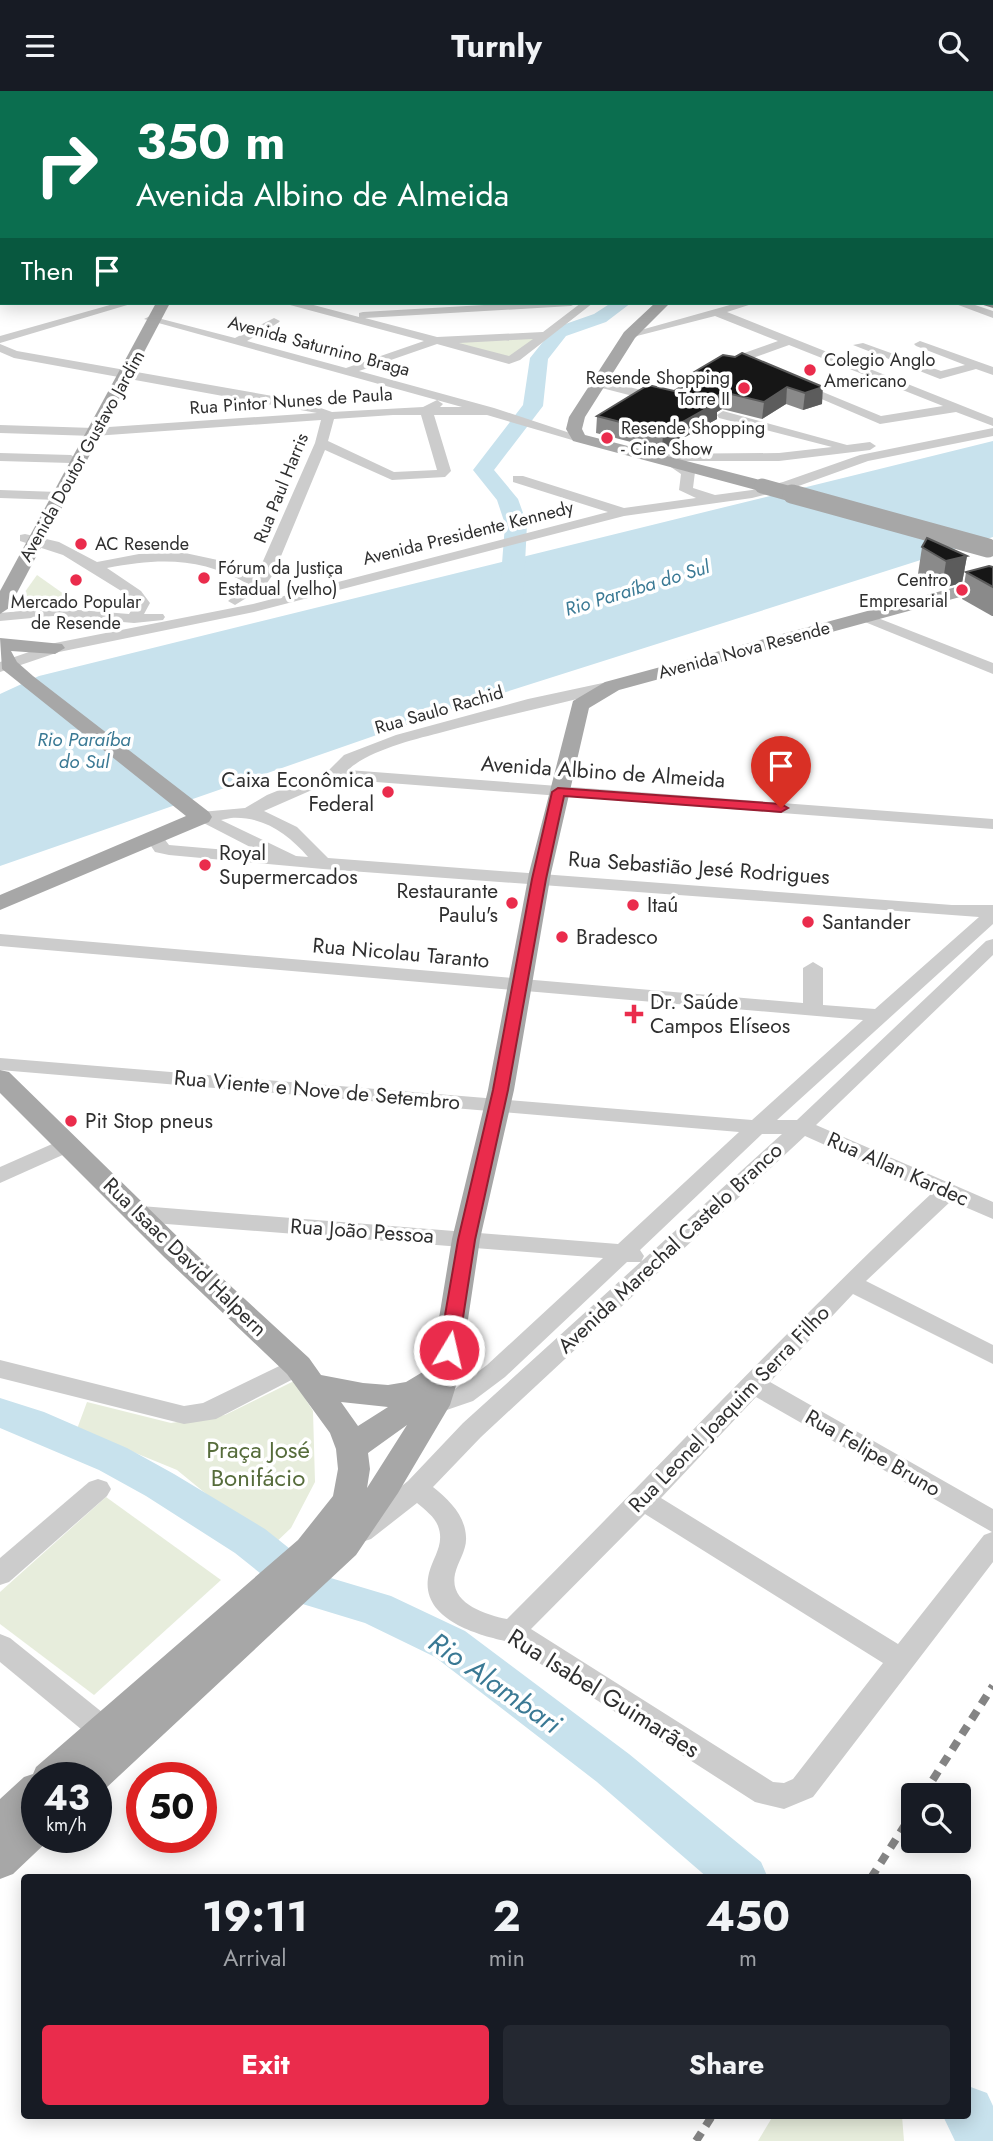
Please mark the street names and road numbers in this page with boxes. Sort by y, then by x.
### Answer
street label: Avenida Saturnino Braga [225,309,413,383]
street label: Avenida Doutor Gustavo Jardim [13,346,151,566]
street label: Rua Pintor Nunes de Paula [189,381,393,421]
street label: Rua Paul Harris [247,429,315,547]
street label: Avenida Presidente Kennedy [360,494,576,572]
street label: Avenida Nova Resende [655,615,833,685]
street label: Rua Saulo Rachid [372,679,506,741]
street label: Avenida Albino de Almeida [480,748,726,796]
street label: Rua Sebastião Jesé Rodrigues [567,844,831,892]
street label: Rua Nicolau Taranto [311,930,491,976]
street label: Rua Viente e Nove de Setembro [173,1063,461,1117]
street label: Rua Allan Kardec [822,1124,974,1214]
street label: Avenida Marechal Castelo Branco [551,1136,789,1360]
street label: Rua Isaac David Halpern [96,1171,274,1343]
street label: Rua João Pessoa [289,1211,435,1251]
street label: Rua Leonel Joaquim Serra Filho [622,1299,836,1519]
street label: Rua Felipe Bruno [800,1402,946,1504]
street label: Rua Isabel Guimarães [501,1620,707,1766]

